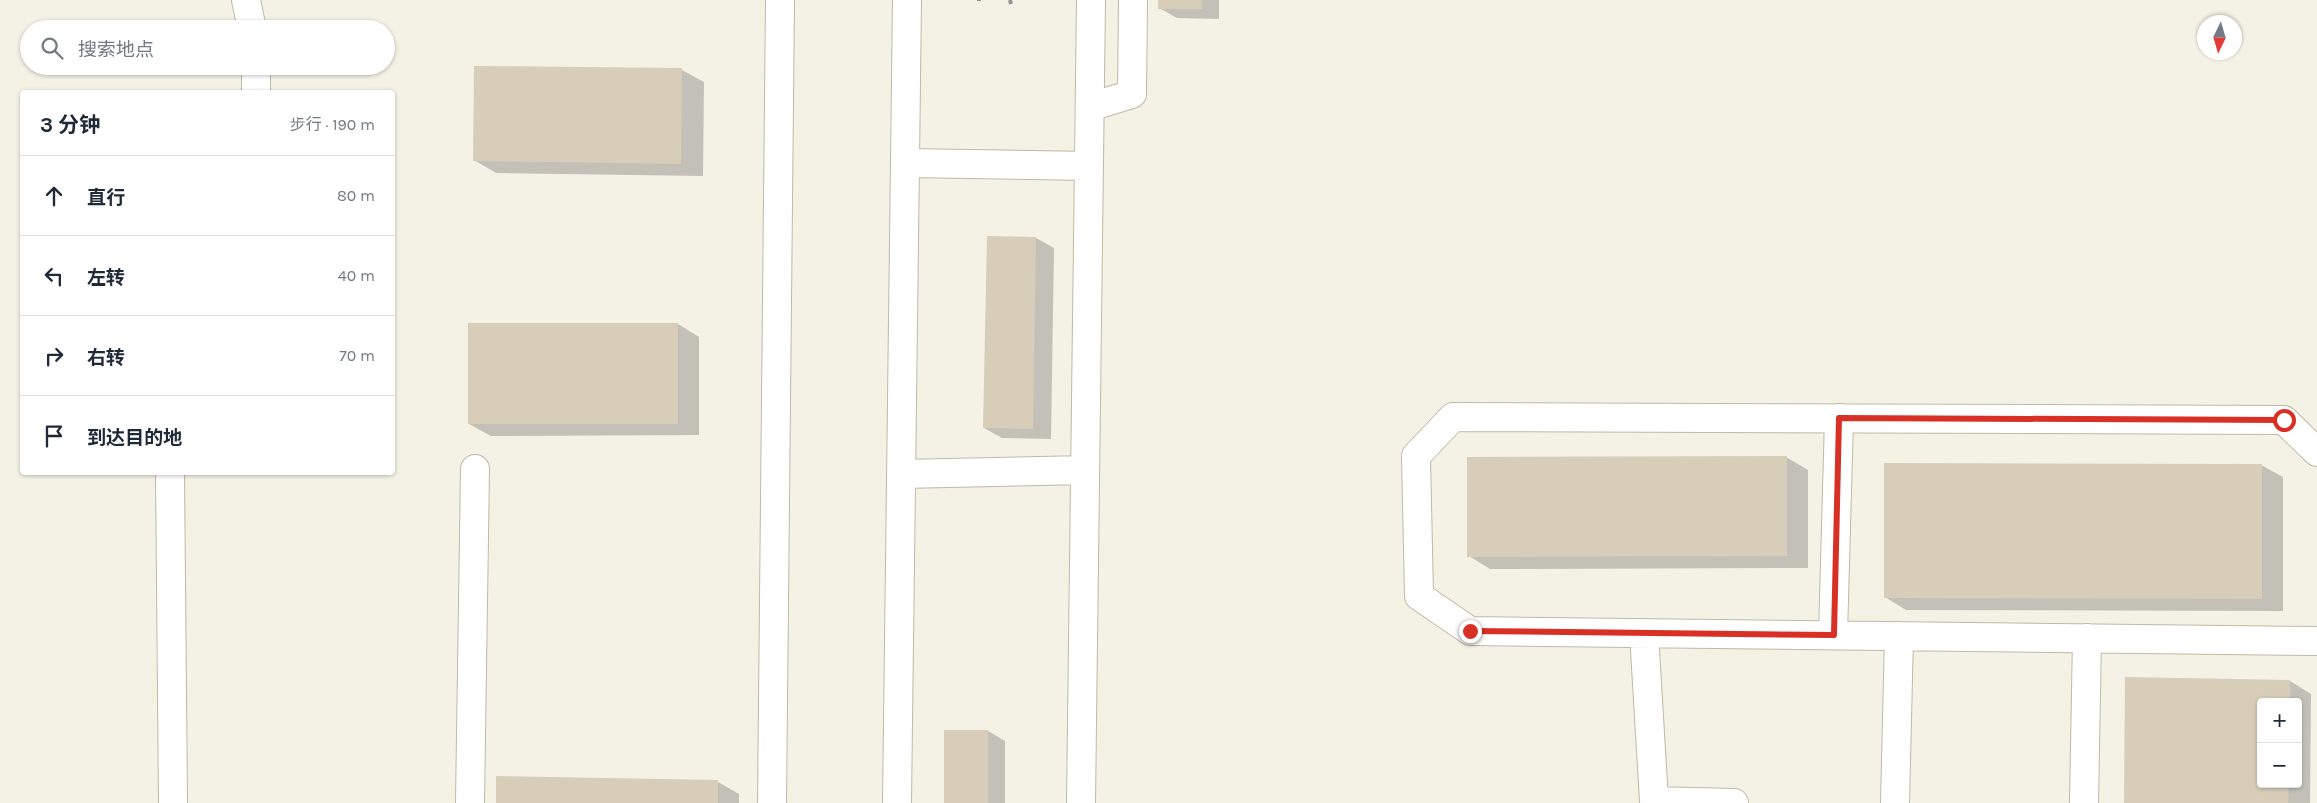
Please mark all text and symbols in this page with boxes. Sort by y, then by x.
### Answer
north arrow [2197,15,2242,60]
search box [20,20,395,75]
icon: search [38,34,66,62]
text: 搜索地点 [78,39,154,61]
text: 3 分钟 [40,113,100,137]
text: 步行 · 190 m [290,115,375,134]
icon: ahead [40,182,68,210]
text: 80 m [337,186,375,205]
text: 直行 [87,187,125,209]
icon: left [40,262,68,290]
text: 40 m [338,266,375,285]
text: 左转 [87,267,125,289]
icon: right [40,342,68,370]
text: 70 m [339,346,375,365]
text: 右转 [87,347,125,369]
route start [2273,409,2296,432]
icon: arrive [40,422,68,450]
text: 到达目的地 [87,427,182,449]
route end [1459,620,1482,643]
map controls [2257,698,2302,788]
button: + [2257,698,2302,743]
button: − [2257,743,2302,788]

